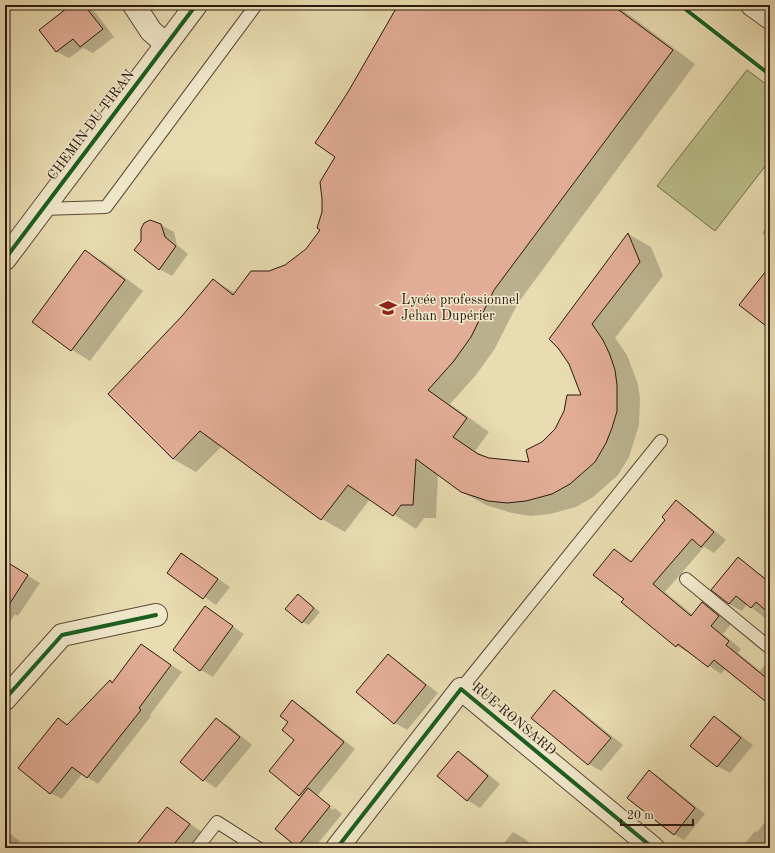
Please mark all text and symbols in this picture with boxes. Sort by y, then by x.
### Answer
street label: CHEMIN DU TIRAN [45,67,137,183]
place label: Lycée professionnel Jehan Dupérier [401,293,519,323]
school or university icon: Lycée professionnel Jehan Dupérier [378,298,398,318]
street label: RUE RONSARD [469,680,559,758]
scale bar [621,801,693,827]
text: 20 m [627,810,654,822]

